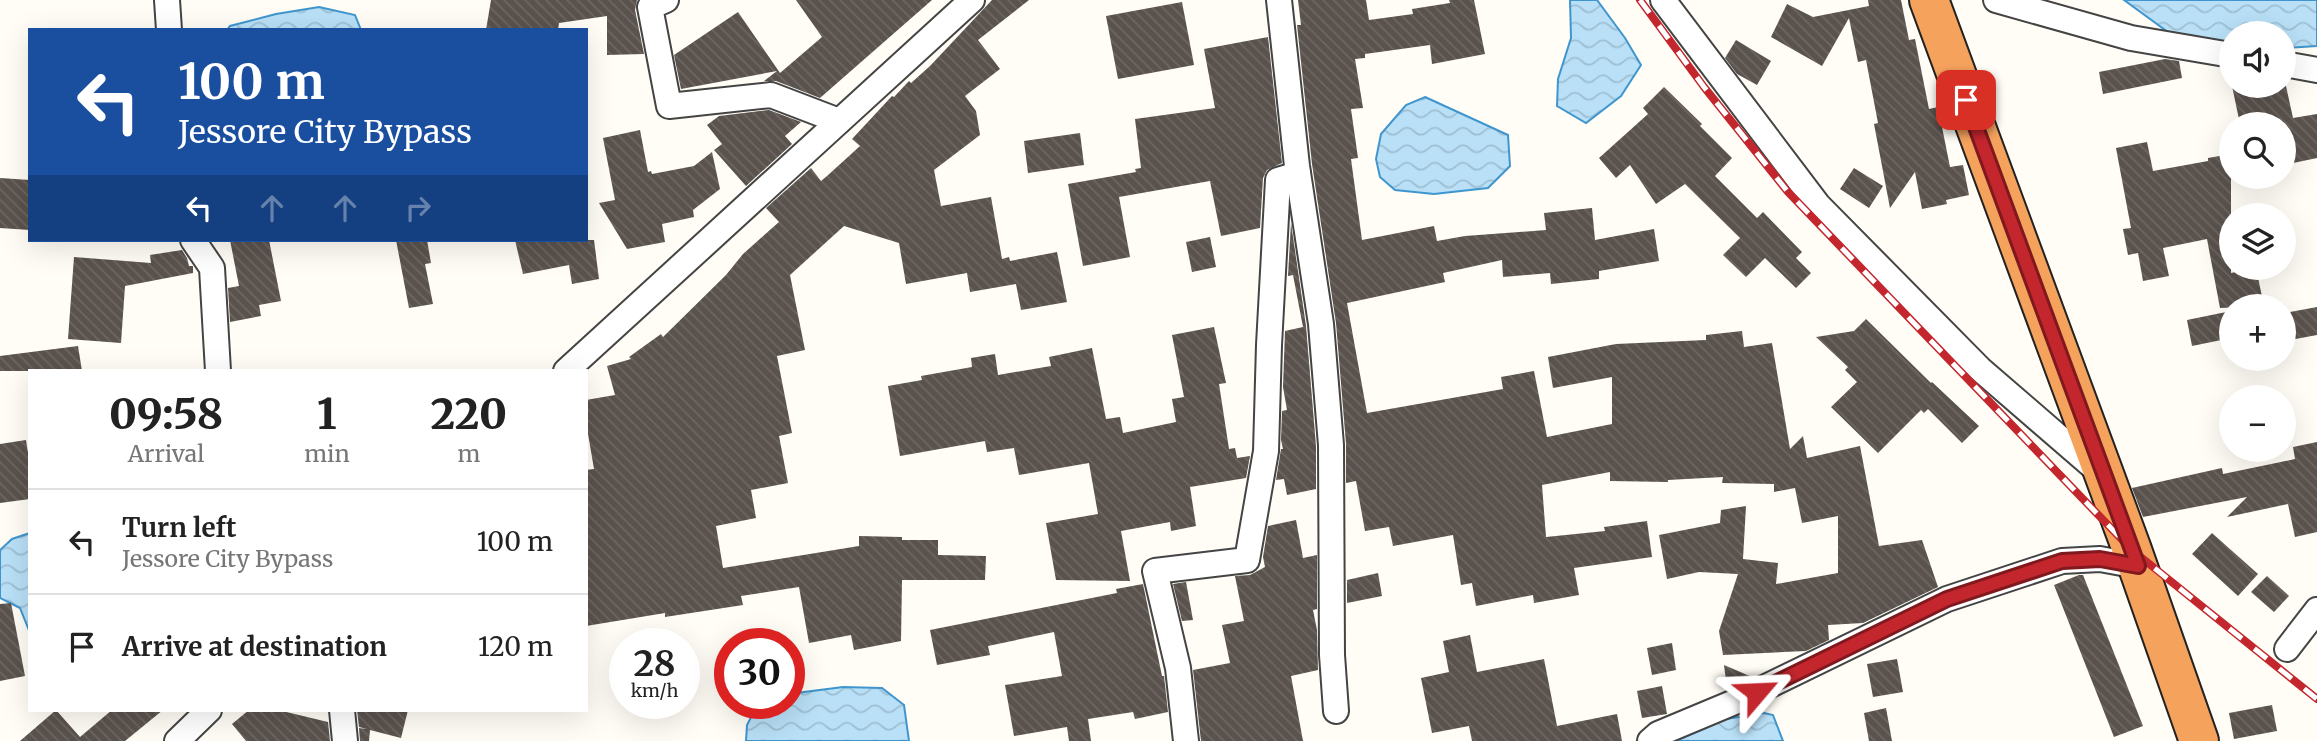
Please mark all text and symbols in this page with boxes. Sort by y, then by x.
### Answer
map controls [2219,21,2296,462]
button: sound [2219,21,2296,98]
text: 100 m [178,51,325,112]
icon: left [63,56,154,147]
pin [1936,70,1996,130]
icon: arrive [1947,81,1985,119]
text: Jessore City Bypass [178,112,472,152]
button: search [2219,112,2296,189]
icon: left [180,189,218,227]
icon: ahead [253,189,291,227]
icon: ahead [326,189,364,227]
icon: right [399,189,437,227]
button: layers [2219,203,2296,280]
button: + [2219,294,2296,371]
button: − [2219,385,2296,462]
text: 09:58 [109,388,223,440]
text: 1 [317,388,337,440]
text: 220 [431,388,507,440]
text: Arrival [128,439,204,468]
text: min [304,439,350,468]
text: m [457,439,480,468]
text: Turn left [122,511,236,544]
icon: left [63,523,101,561]
text: 100 m [477,525,553,558]
text: Jessore City Bypass [122,544,333,573]
icon: arrive [63,628,101,666]
speed limit sign: 30 [714,628,805,719]
text: Arrive at destination [122,630,387,663]
text: 120 m [478,630,553,663]
text: 28 [633,642,676,686]
position arrow [1720,655,1794,729]
text: km/h [631,679,678,702]

